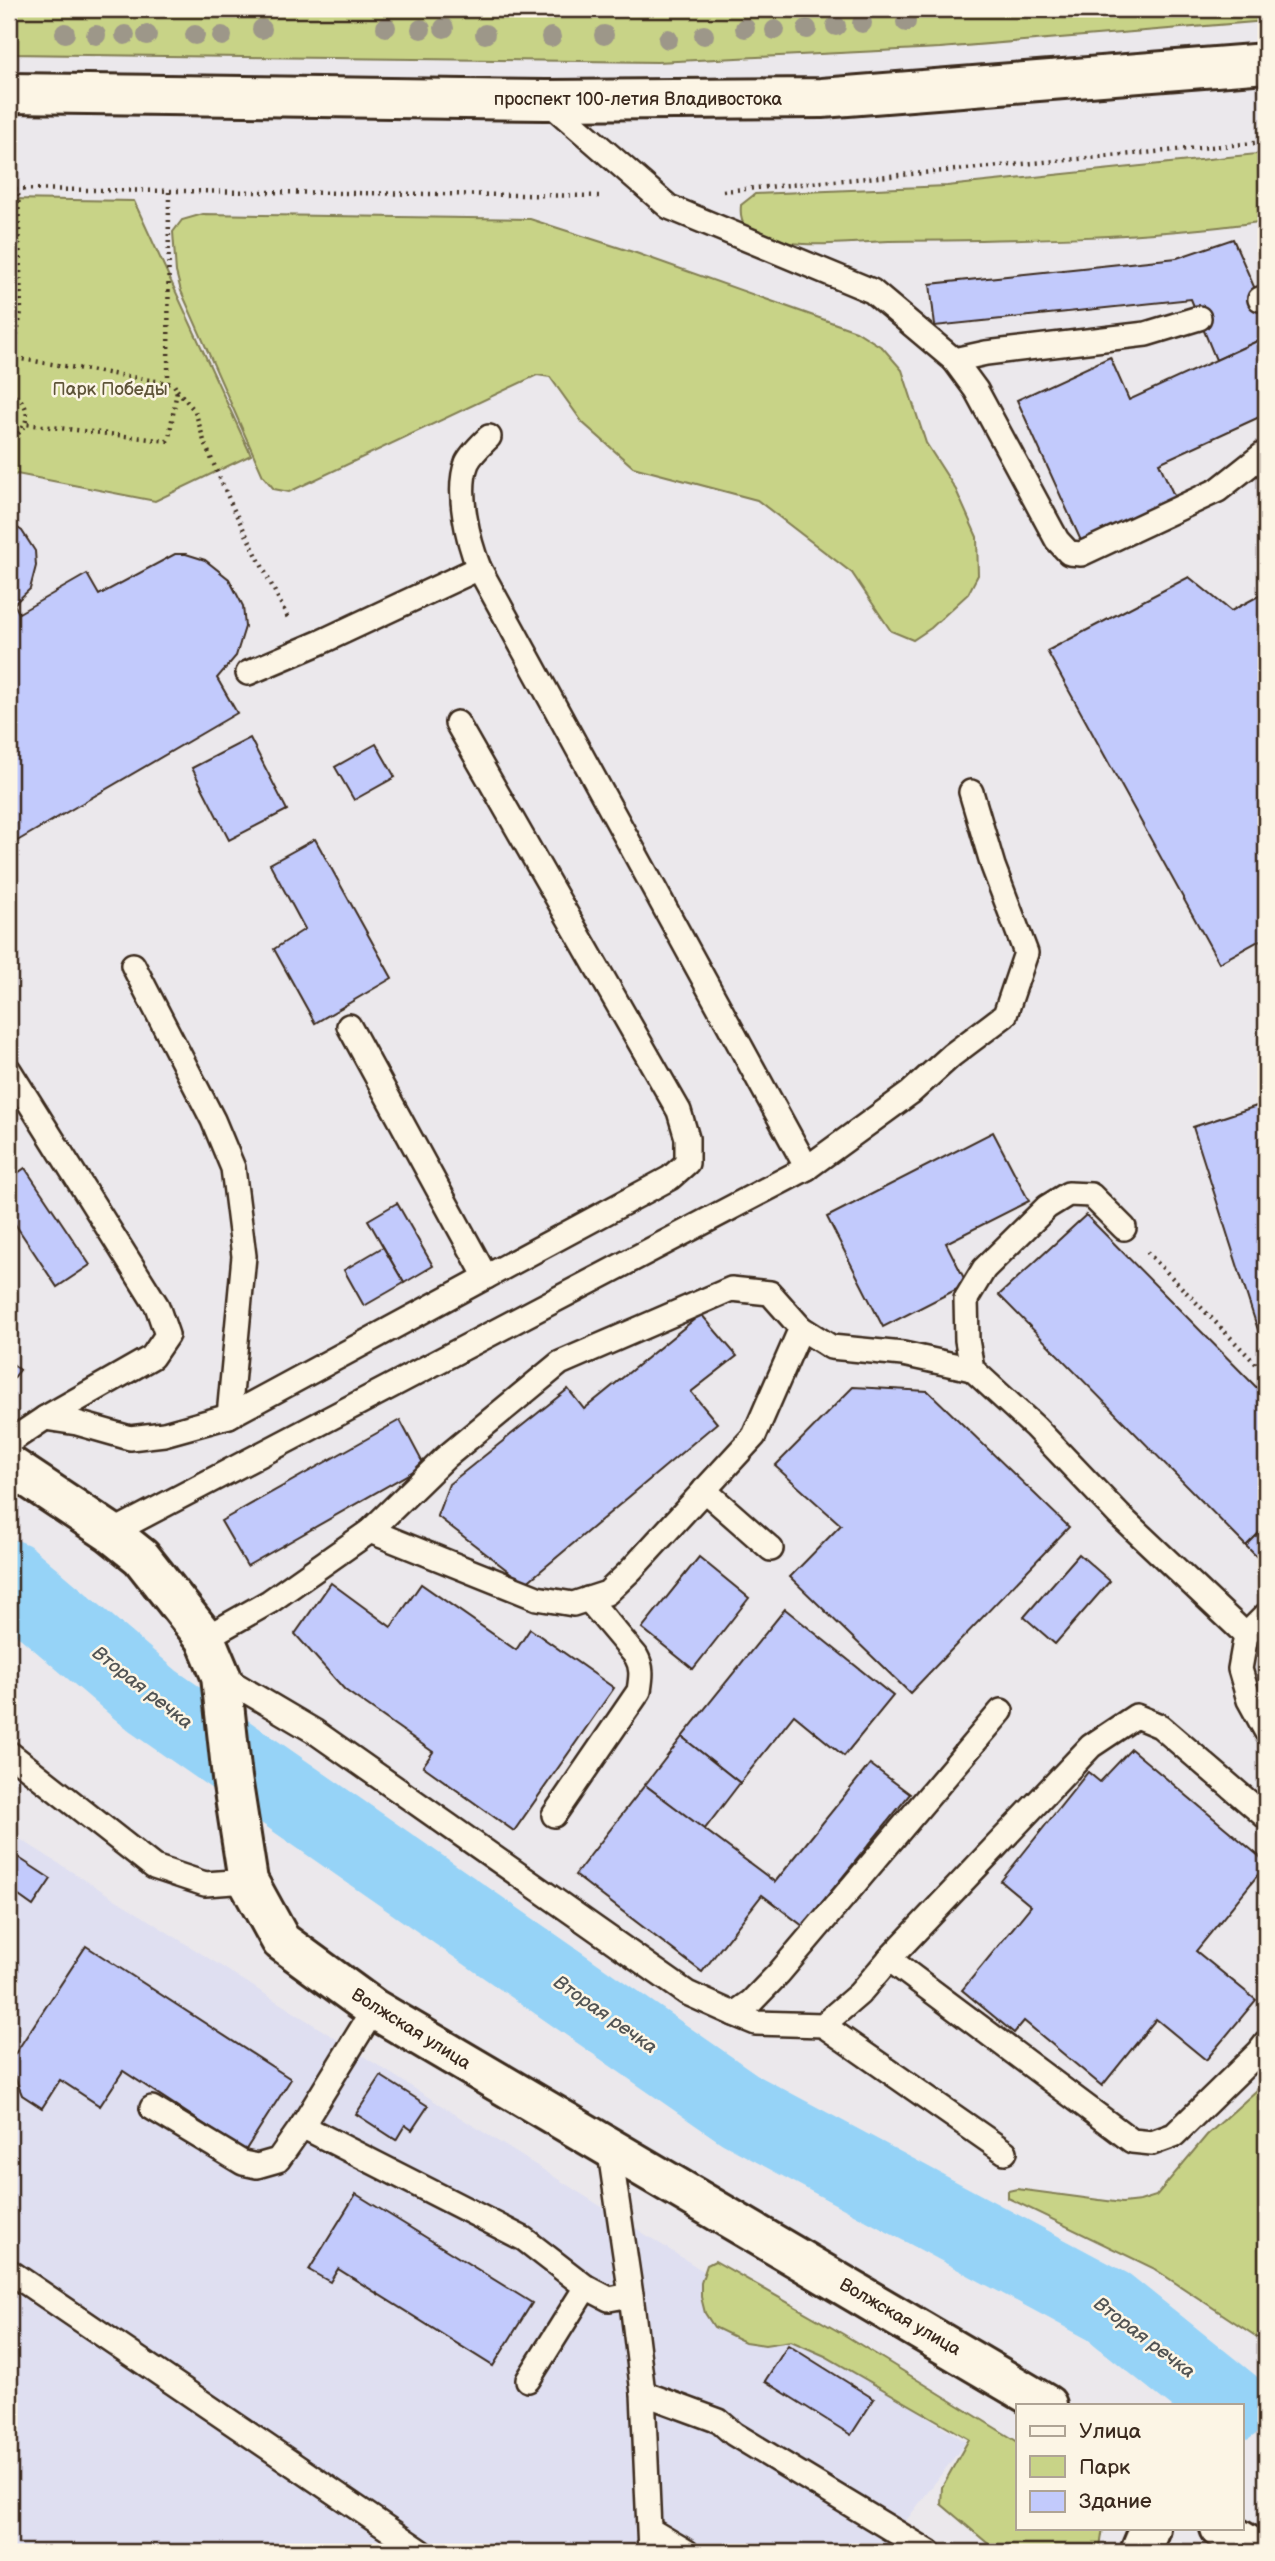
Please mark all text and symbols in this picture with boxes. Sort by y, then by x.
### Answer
street label: проспект 100-летия Владивостока [494,89,783,110]
park label: Парк Победы [52,379,168,400]
water label: Вторая речка [87,1642,197,1734]
water label: Вторая речка [549,1971,661,2059]
street label: Волжская улица [348,1984,475,2074]
street label: Волжская улица [836,2274,965,2360]
water label: Вторая речка [1089,2292,1199,2384]
legend [1016,2404,1244,2530]
text: Улица [1079,2419,1142,2444]
text: Парк [1079,2455,1130,2480]
text: Здание [1079,2489,1152,2514]

